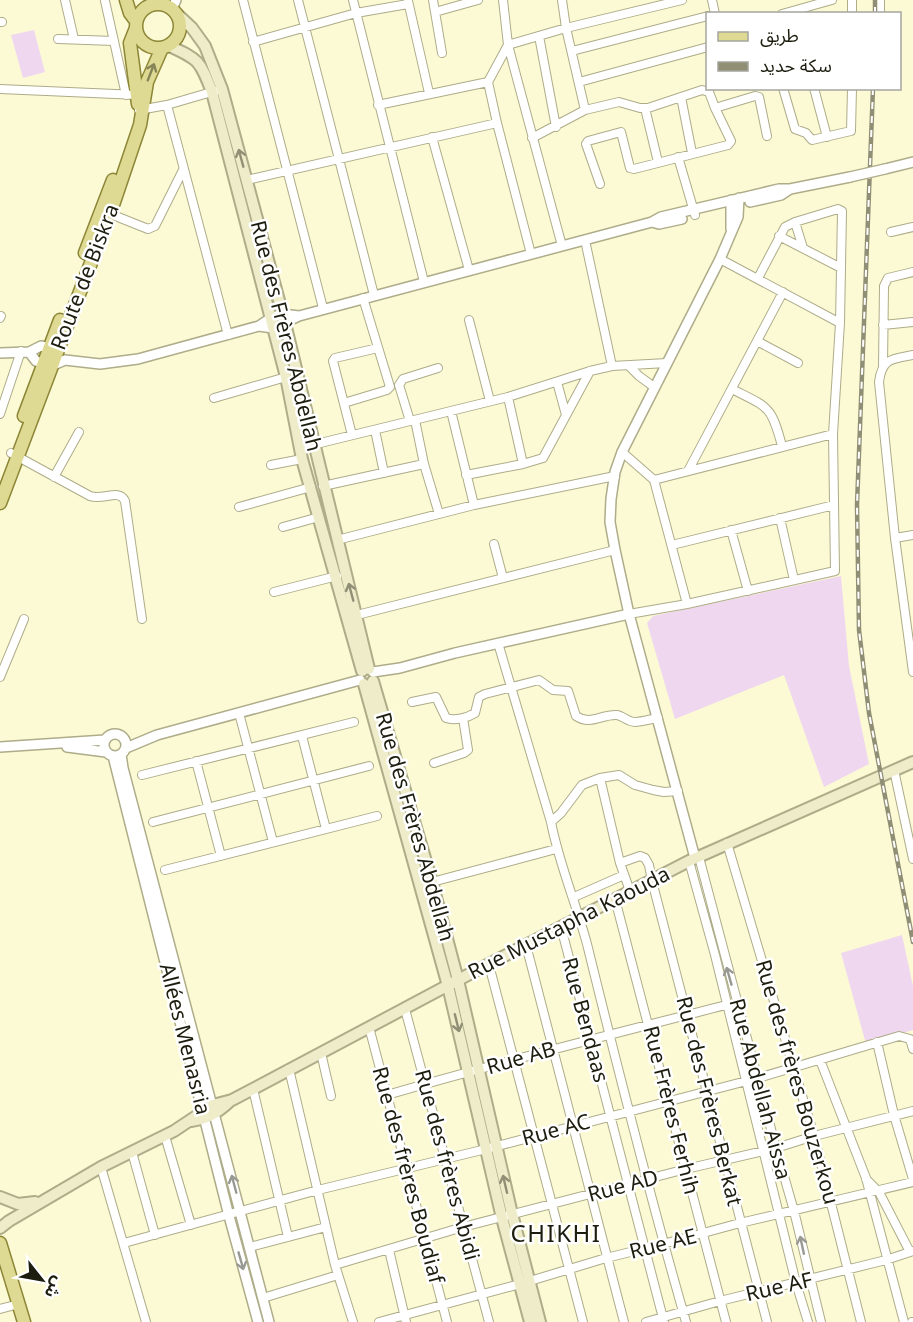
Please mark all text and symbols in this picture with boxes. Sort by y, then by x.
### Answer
legend [706,12,901,90]
text: طريق [760,17,799,55]
text: سكة حديد [760,47,832,85]
one-way arrow [146,63,157,82]
one-way arrow [235,149,246,168]
street label: Route de Biskra [37,197,133,357]
street label: Rue des Frères Abdellah [236,216,336,456]
one-way arrow [345,582,356,601]
street label: Rue des Frères Abdellah [361,707,469,947]
street label: Rue Mustapha Kaouda [460,853,678,993]
street label: Rue Bendaas [547,952,623,1088]
street label: Rue des frères Bouzerkou [741,954,853,1210]
street label: Allées Menasria [145,958,225,1120]
one-way arrow [723,967,734,986]
street label: Rue des Frères Berkat [662,991,756,1211]
street label: Rue Abdellah Aissa [715,993,805,1185]
one-way arrow [452,1014,464,1033]
street label: Rue Frères Ferhih [629,1021,713,1199]
street label: Rue AB [481,1027,561,1089]
street label: Rue des frères Boudiaf [358,1061,459,1290]
street label: Rue des frères Abidi [400,1064,494,1266]
street label: Rue AC [517,1100,595,1160]
street label: Rue AD [582,1155,664,1217]
one-way arrow [228,1175,239,1194]
one-way arrow [499,1175,510,1194]
district label: CHIKHI [511,1209,601,1260]
street label: Rue AE [624,1214,702,1274]
one-way arrow [796,1236,807,1255]
north arrow [12,1250,72,1310]
one-way arrow [236,1251,247,1270]
street label: Rue AF [741,1258,817,1316]
text: ش [34,1269,74,1305]

